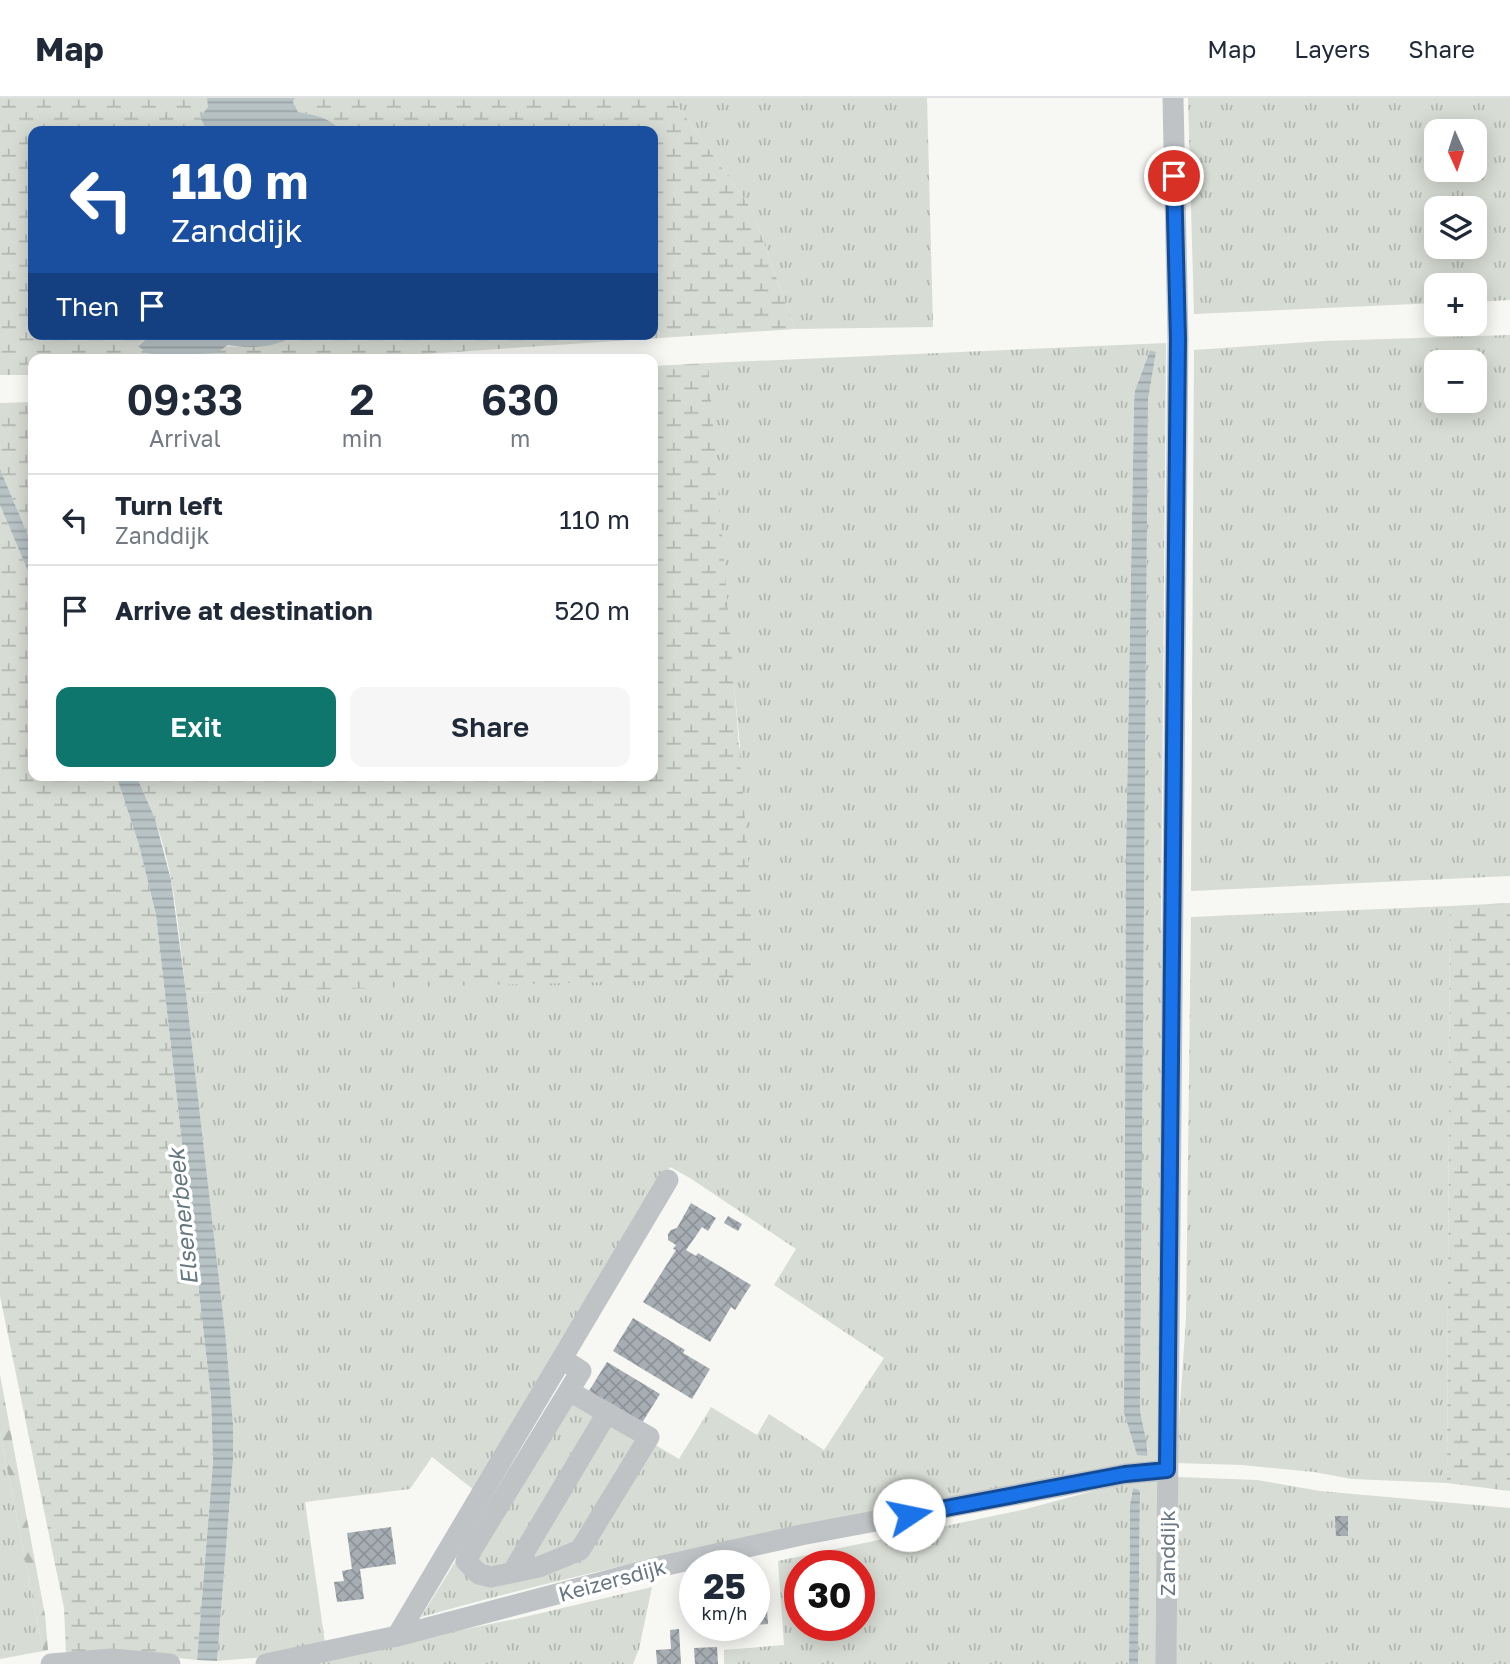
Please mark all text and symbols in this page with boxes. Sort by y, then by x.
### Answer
text: Map [35,29,104,68]
text: Map [1207,34,1256,63]
text: Layers [1294,34,1370,63]
text: Share [1408,34,1475,63]
north arrow [1424,119,1488,182]
map controls [1424,119,1487,413]
pin [1144,146,1204,206]
text: 110 m [171,151,308,210]
icon: left [56,154,147,245]
icon: arrive [1155,157,1193,195]
button: layers [1424,196,1487,259]
text: Zanddijk [171,211,303,249]
button: + [1424,273,1487,336]
icon: arrive [133,287,171,325]
text: Then [56,291,119,322]
button: − [1424,350,1487,413]
text: 09:33 [127,374,243,424]
text: 2 [350,374,375,424]
text: 630 [481,374,559,424]
text: Arrival [149,424,221,452]
text: min [342,424,383,452]
text: m [510,424,530,452]
text: Turn left [115,490,223,521]
icon: left [56,501,94,539]
text: 110 m [559,504,630,535]
text: Zanddijk [115,521,210,549]
icon: arrive [56,592,94,630]
text: Arrive at destination [115,595,373,626]
text: 520 m [554,595,630,626]
button: Exit [56,687,336,767]
button: Share [350,687,630,767]
water label: Elsenerbeek [161,1145,203,1287]
position arrow [872,1478,946,1552]
street label: Zanddijk [1154,1510,1180,1596]
speed limit sign: 30 [784,1550,875,1641]
street label: Keizersdijk [555,1553,669,1607]
text: 25 [703,1565,746,1607]
text: km/h [702,1602,747,1624]

